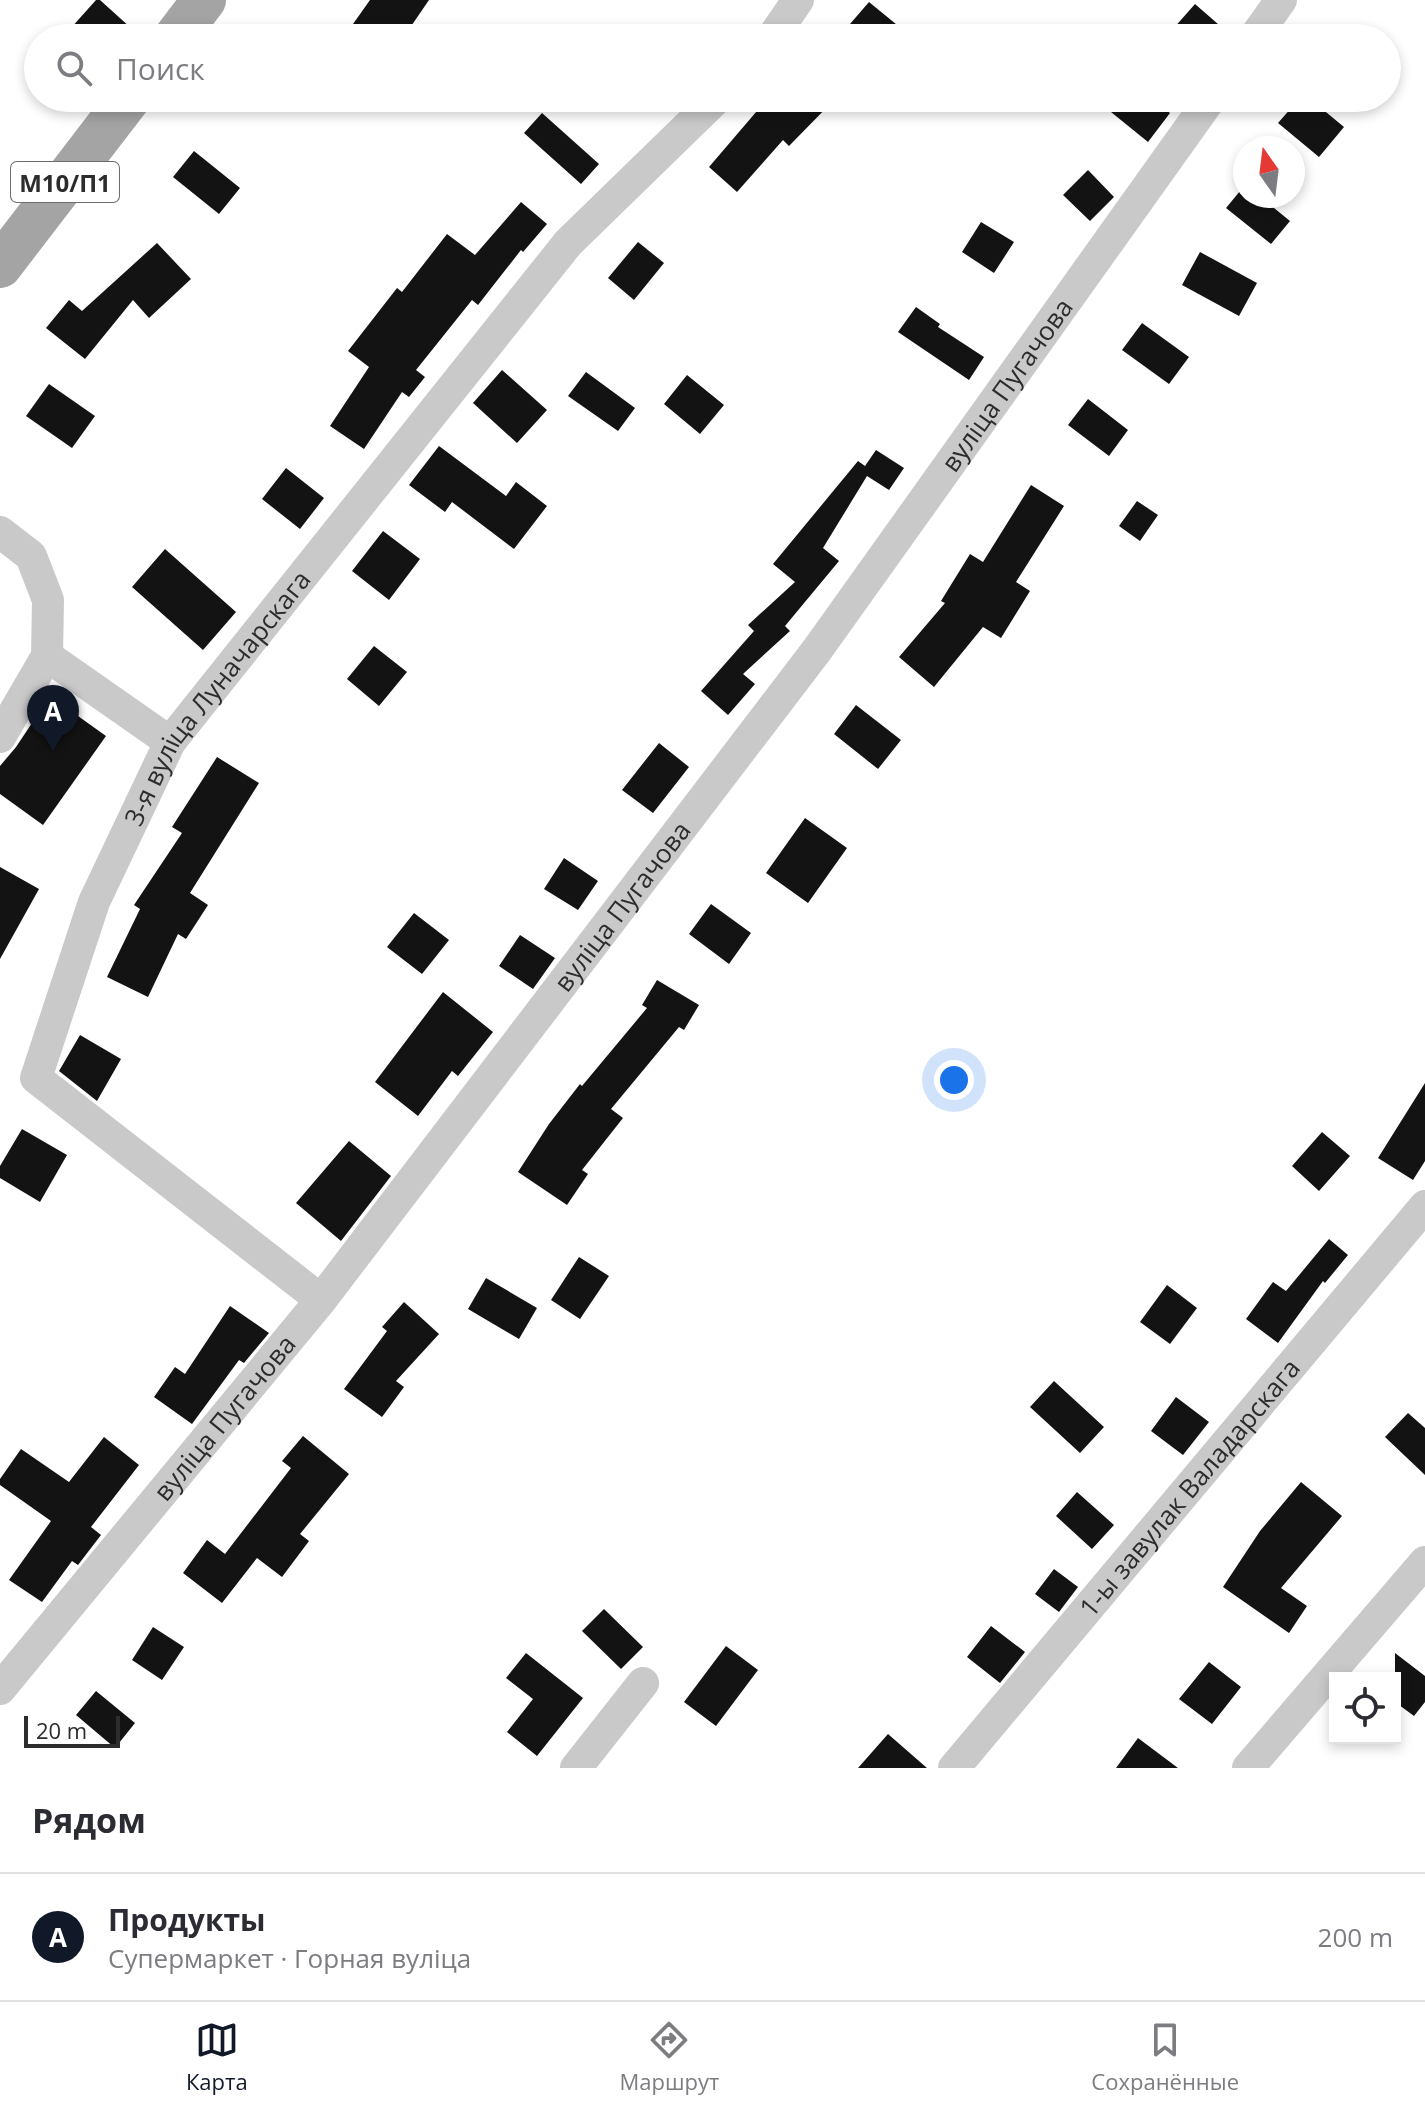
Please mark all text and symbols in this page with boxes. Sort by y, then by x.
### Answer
search box [24,24,1401,112]
icon: search [52,46,96,90]
text: Поиск [116,48,205,89]
north arrow [1233,136,1305,208]
road number: М10/П1 [11,162,119,202]
street label: вуліца Пугачова [932,291,1081,479]
street label: 3-я вуліца Луначарскага [115,563,318,832]
pin: A [27,685,79,751]
street label: вуліца Пугачова [545,813,698,999]
your location [934,1060,974,1100]
street label: вуліца Пугачова [145,1327,303,1508]
street label: 1-ы завулак Валадарскага [1070,1351,1308,1624]
map controls [1329,1672,1401,1744]
button: locate [1329,1672,1401,1744]
scale bar [24,1712,120,1748]
text: 20 m [36,1715,87,1745]
text: Рядом [32,1797,146,1843]
text: Продукты [108,1899,266,1940]
text: A [49,1919,67,1955]
text: 200 m [1318,1919,1393,1955]
text: Супермаркет · Горная вуліца [108,1940,471,1976]
tab: Карта [186,2018,248,2096]
tab: Маршрут [620,2018,719,2096]
tab: Сохранённые [1091,2018,1239,2096]

